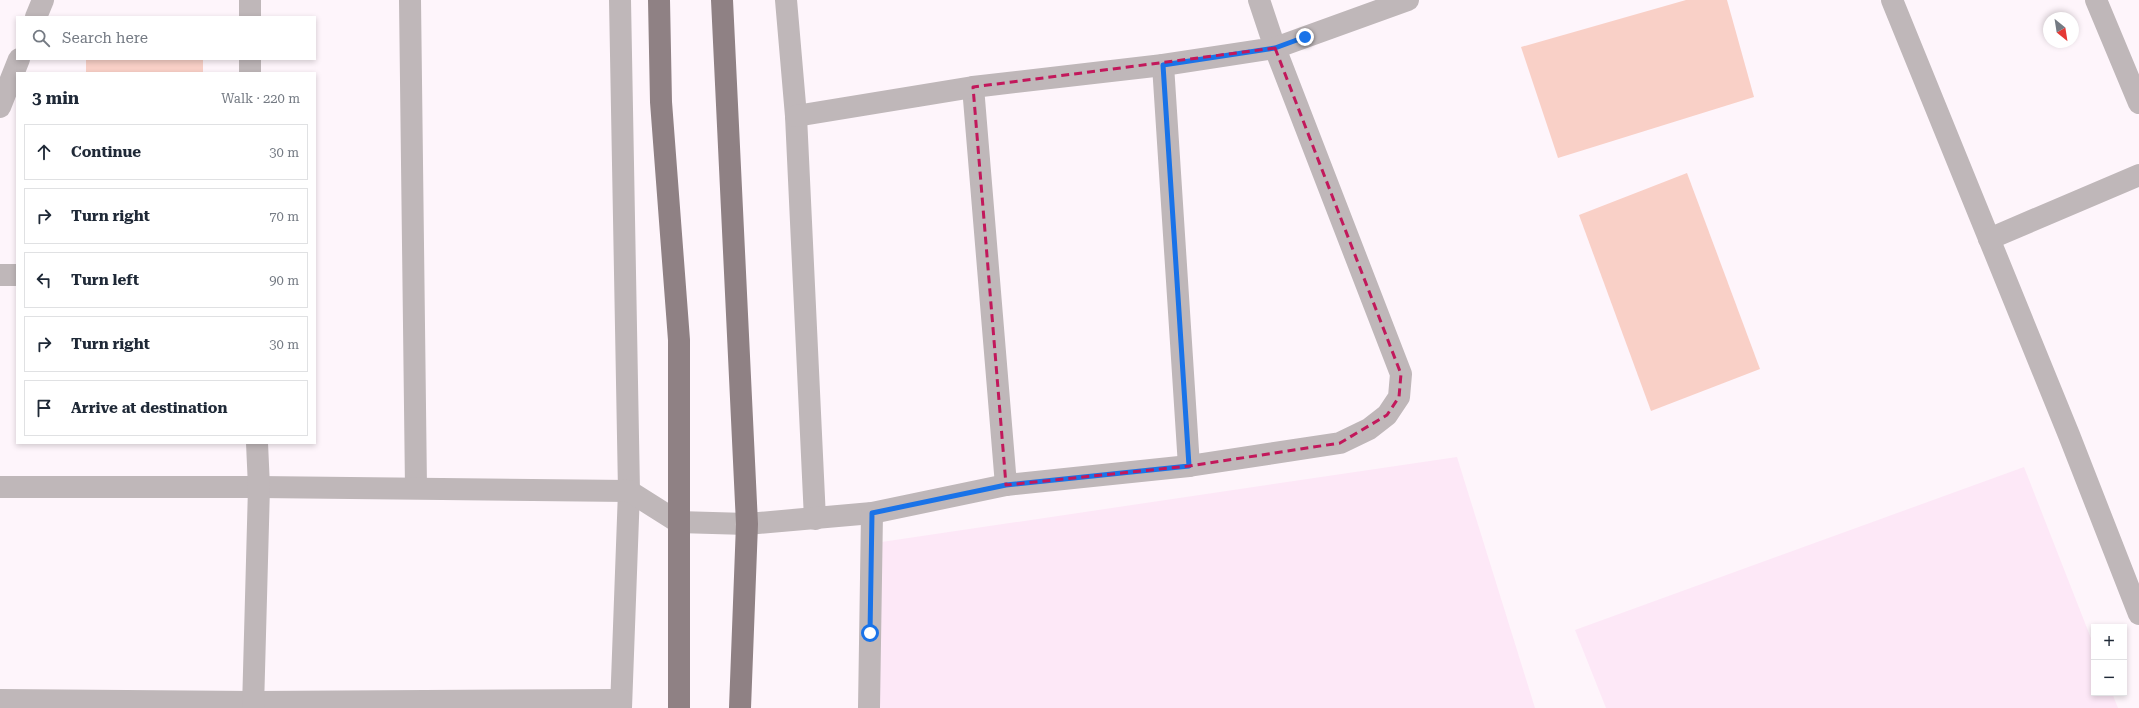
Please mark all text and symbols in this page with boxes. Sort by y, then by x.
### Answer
north arrow [2043,12,2079,48]
search box [16,16,316,60]
icon: search [30,27,52,49]
route end [1296,28,1314,46]
text: Search here [62,29,148,47]
text: 3 min [32,88,79,108]
text: Walk · 220 m [221,91,300,106]
icon: ahead [33,141,55,163]
text: Continue [71,143,141,161]
text: 30 m [269,145,299,160]
icon: right [33,205,55,227]
text: Turn right [71,207,150,225]
text: 70 m [269,209,299,224]
icon: left [33,269,55,291]
text: Turn left [71,271,139,289]
text: 90 m [269,273,299,288]
icon: right [33,333,55,355]
text: Turn right [71,335,150,353]
text: 30 m [269,337,299,352]
icon: arrive [33,397,55,419]
text: Arrive at destination [71,399,227,417]
route start [861,624,879,642]
map controls [2091,624,2127,696]
button: + [2091,624,2127,660]
button: − [2091,660,2127,696]

